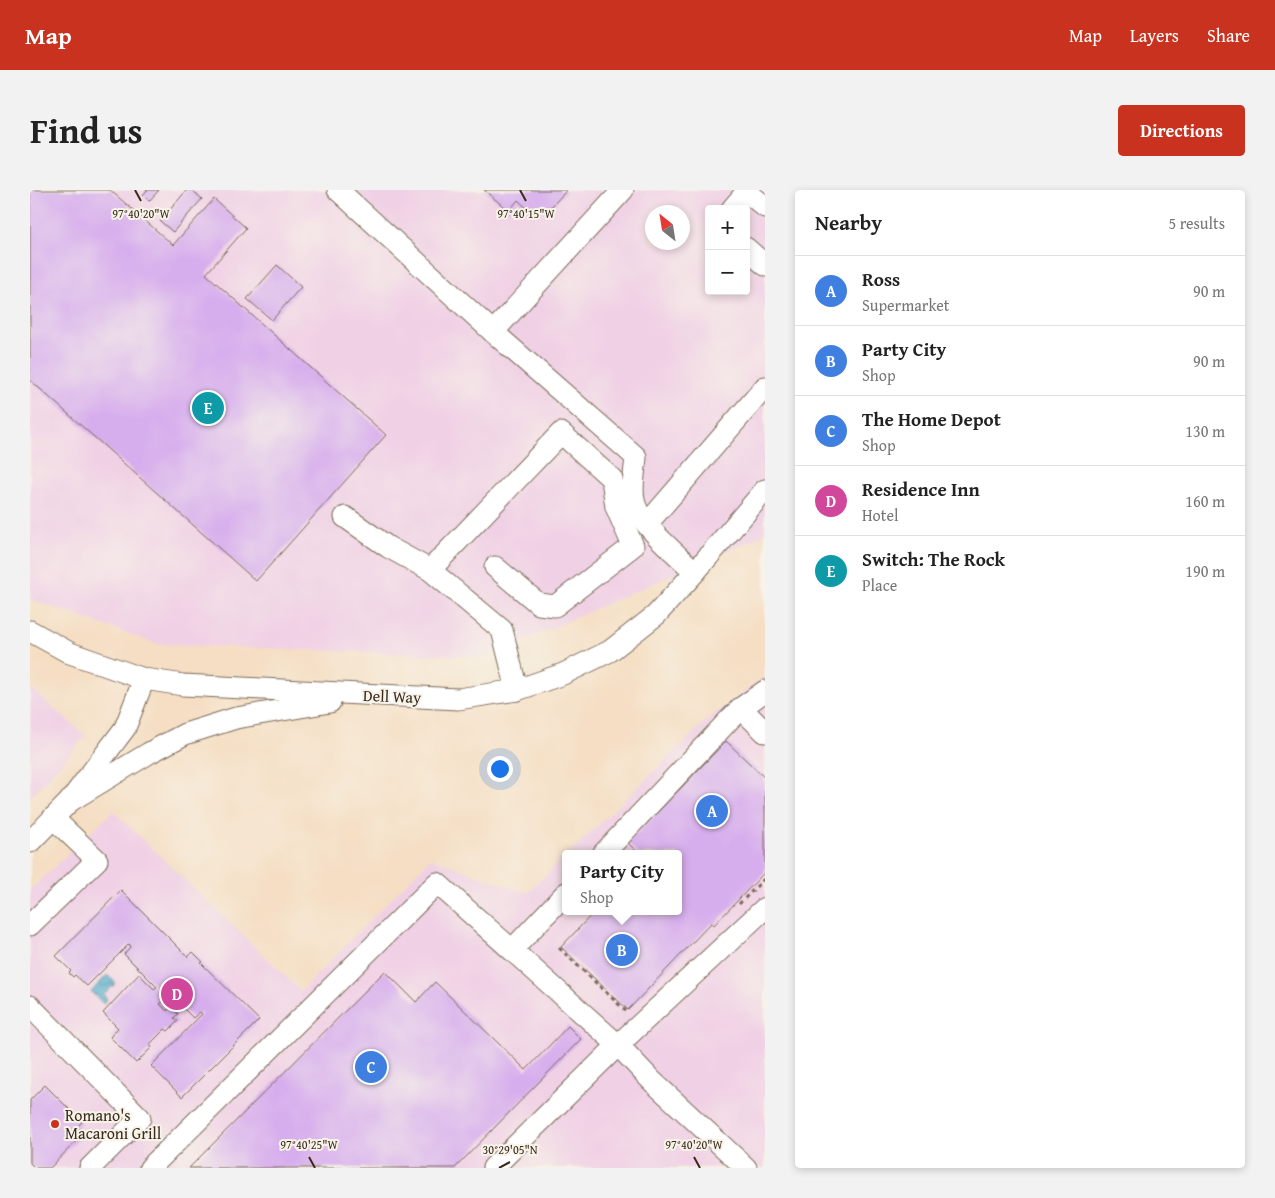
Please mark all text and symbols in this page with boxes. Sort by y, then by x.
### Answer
text: Map [25,18,72,53]
text: Map [1069,22,1102,49]
text: Layers [1130,22,1179,49]
text: Share [1207,22,1250,49]
text: Find us [30,105,143,156]
button: Directions [1118,105,1245,156]
text: 97°40'20"W [112,205,171,222]
text: 97°40'15"W [497,205,556,222]
north arrow [645,205,690,250]
map controls [705,205,750,295]
button: + [705,205,750,250]
text: Nearby [815,207,882,238]
text: 5 results [1168,211,1225,235]
button: − [705,250,750,295]
text: Ross [862,265,900,293]
text: A [826,279,836,303]
text: 90 m [1193,279,1225,303]
text: Supermarket [862,293,949,317]
text: Party City [862,335,946,363]
text: B [826,349,836,373]
text: 90 m [1193,349,1225,373]
text: Shop [862,363,896,387]
pin: E [192,389,224,427]
text: The Home Depot [862,405,1001,433]
text: C [826,419,836,443]
text: 130 m [1185,419,1225,443]
text: Shop [862,433,896,457]
text: Residence Inn [862,475,980,503]
text: D [826,489,836,513]
text: 160 m [1185,489,1225,513]
text: Hotel [862,503,898,527]
text: Switch: The Rock [862,545,1005,573]
text: E [827,559,835,583]
text: 190 m [1185,559,1225,583]
text: Place [862,573,897,597]
street label: Dell Way [362,683,422,709]
your location [487,756,513,782]
pin: A [696,792,728,830]
popup [562,850,682,915]
text: Party City [580,857,664,885]
text: Shop [580,885,613,909]
pin: B [606,931,638,969]
pin: D [161,975,193,1013]
pin: C [355,1048,387,1086]
place label: Romano's Macaroni Grill [65,1103,162,1145]
marker: Romano's Macaroni Grill [49,1118,61,1130]
text: 97°40'25"W [280,1136,339,1153]
text: 97°40'20"W [665,1136,724,1153]
text: 30°29'05"N [482,1141,538,1158]

